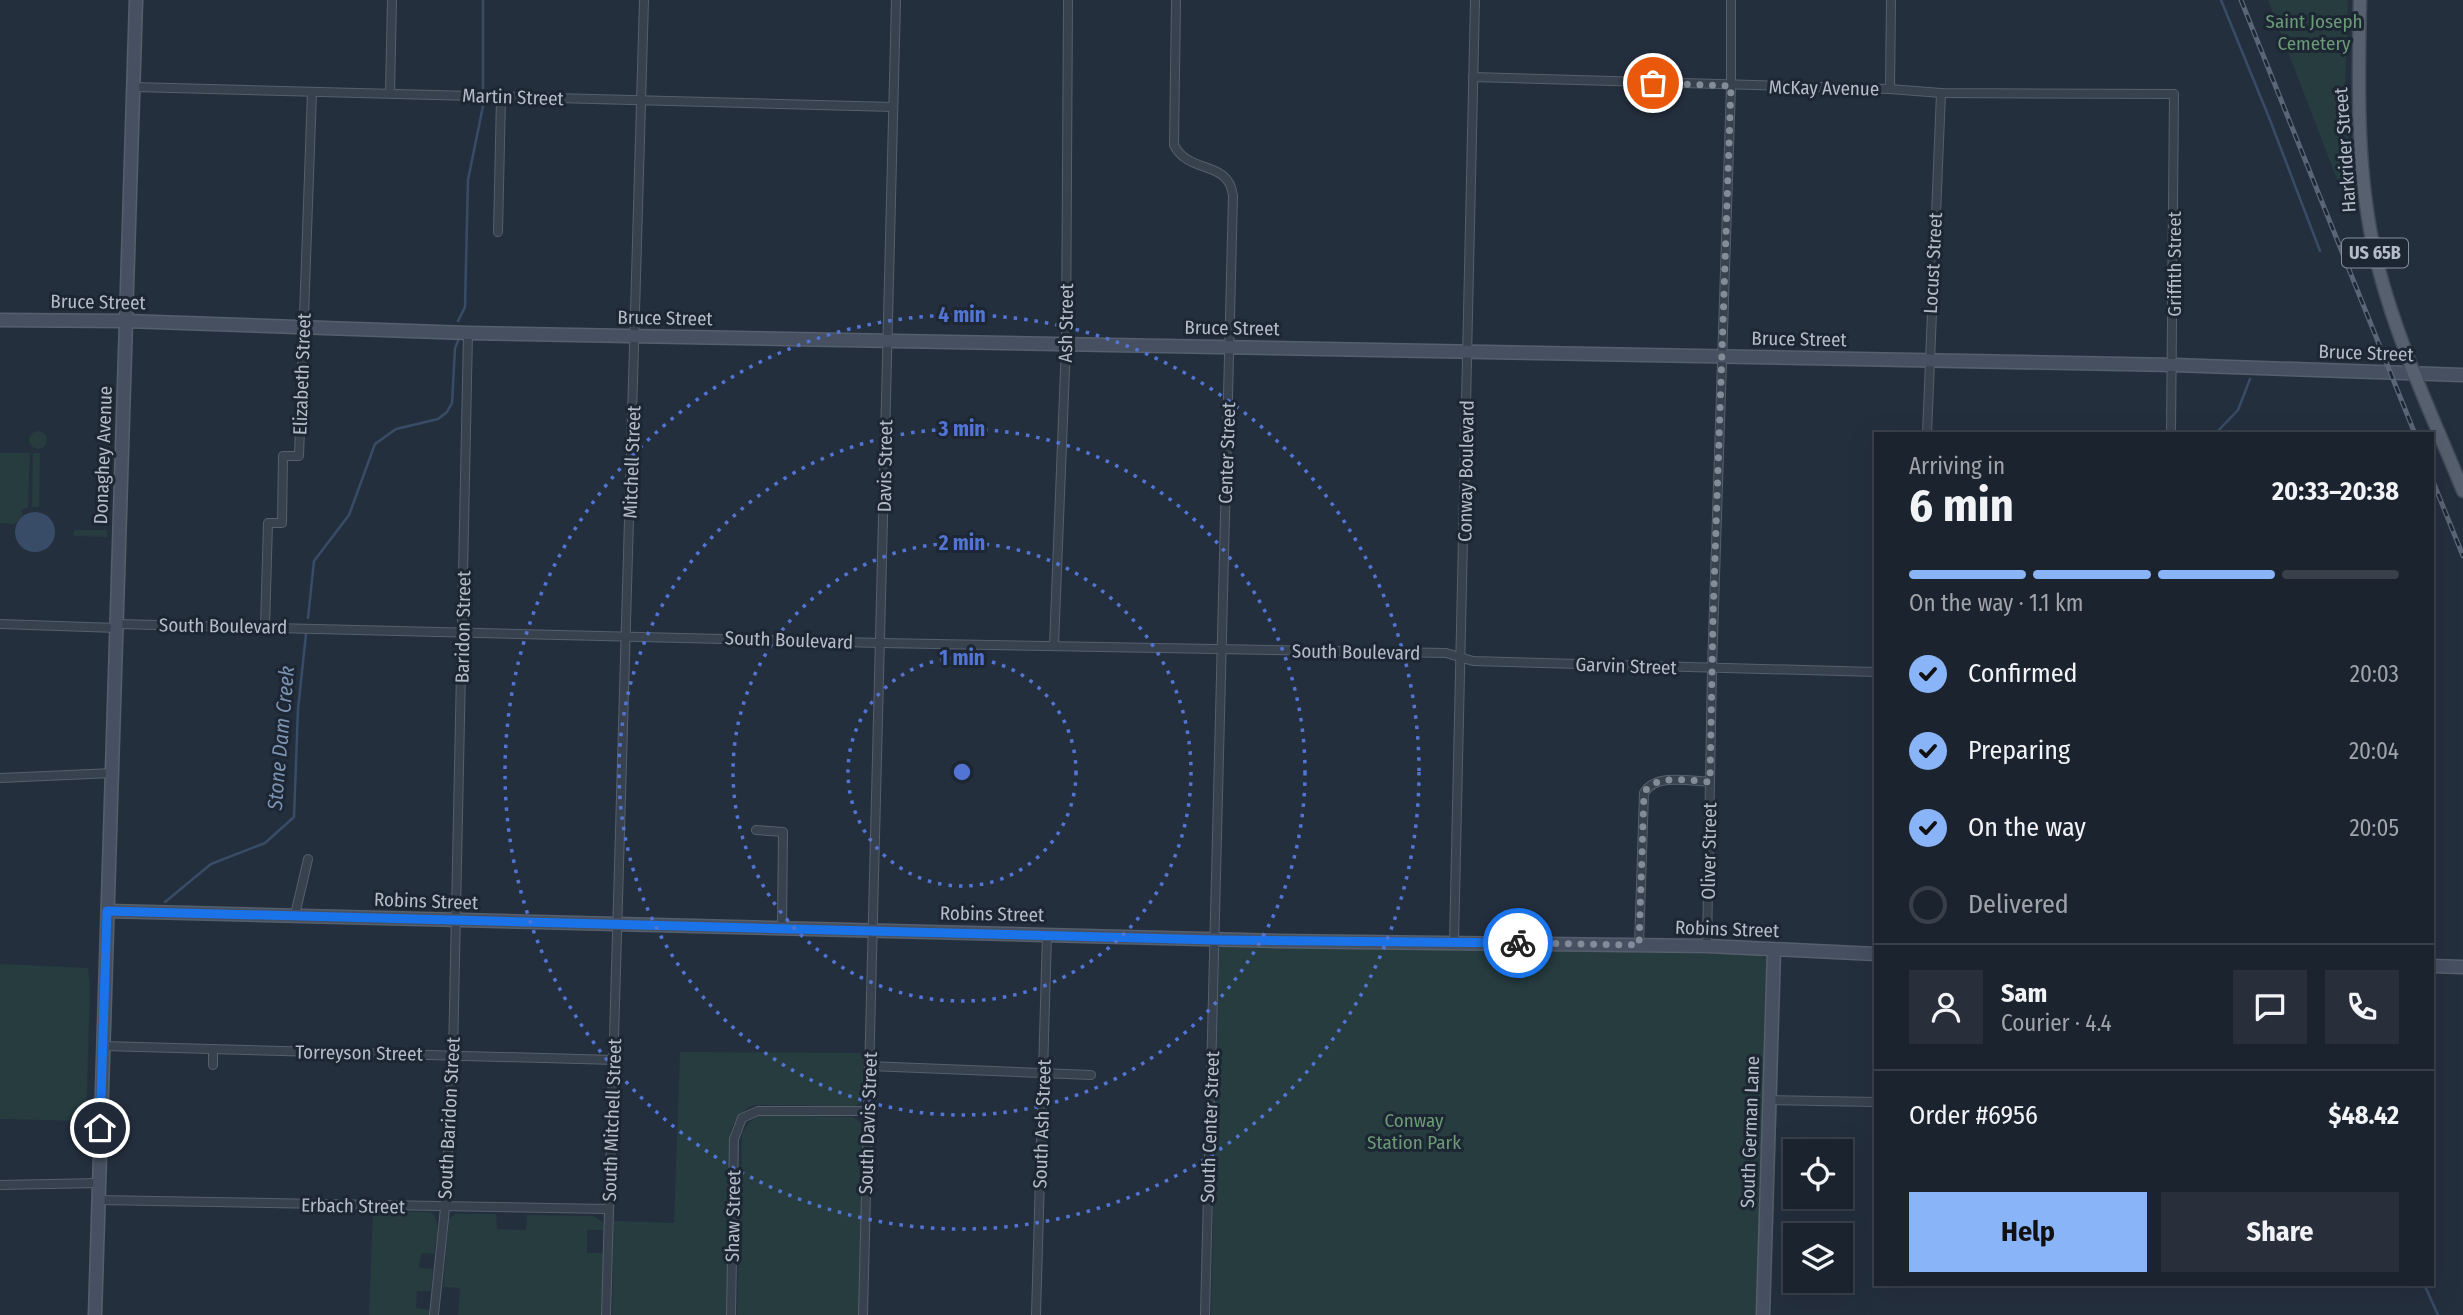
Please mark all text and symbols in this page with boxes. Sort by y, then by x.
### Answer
park label: Saint Joseph Cemetery [2265,10,2363,55]
pin [1623,53,1683,113]
icon: bag [1634,64,1672,102]
street label: McKay Avenue [1768,76,1880,100]
street label: Martin Street [462,84,565,110]
street label: Harkrider Street [2329,86,2361,213]
street label: Griffith Street [2163,210,2186,317]
street label: Locust Street [1919,211,1947,314]
road number: US 65B [2342,239,2408,268]
street label: Ash Street [1054,282,1078,363]
street label: Bruce Street [50,290,147,314]
text: 4 min [938,302,986,328]
street label: Bruce Street [617,306,714,330]
street label: Elizabeth Street [288,312,316,435]
street label: Bruce Street [1184,316,1281,340]
street label: Bruce Street [1751,327,1848,351]
street label: Bruce Street [2318,340,2415,366]
street label: Donaghey Avenue [89,385,117,525]
street label: Conway Boulevard [1453,400,1479,542]
street label: Center Street [1214,401,1240,504]
street label: Mitchell Street [619,404,645,519]
text: 3 min [938,416,985,442]
street label: Davis Street [873,419,897,512]
text: Arriving in [1909,452,2005,480]
text: 20:33–20:38 [2272,476,2399,507]
text: 6 min [1909,478,2014,533]
text: 2 min [938,530,985,556]
street label: Baridon Street [451,570,475,683]
text: On the way · 1.1 km [1909,589,2083,617]
street label: South Boulevard [159,613,287,639]
street label: South Boulevard [724,626,854,654]
street label: South Boulevard [1292,639,1420,665]
text: 1 min [939,645,985,671]
street label: Garvin Street [1575,653,1678,679]
icon: check [1909,655,1947,693]
text: Confirmed [1968,658,2078,689]
text: 20:03 [2350,660,2399,688]
water label: Stone Dam Creek [262,665,300,812]
icon: check [1909,732,1947,770]
text: Preparing [1968,735,2070,766]
text: 20:04 [2349,737,2399,765]
centre of rings [950,760,974,784]
street label: Oliver Street [1697,801,1721,900]
icon: check [1909,809,1947,847]
text: On the way [1968,812,2086,843]
text: 20:05 [2349,814,2399,842]
street label: Robins Street [373,888,479,914]
text: Delivered [1968,889,2069,920]
street label: Robins Street [940,902,1045,926]
courier [1483,908,1553,978]
street label: Robins Street [1674,916,1780,942]
icon: bike [1499,924,1537,962]
button: person [1909,970,1983,1044]
button: chat [2233,970,2307,1044]
button: phone [2325,970,2399,1044]
text: Sam [2001,978,2047,1009]
text: Courier · 4.4 [2001,1009,2112,1037]
street label: South Baridon Street [433,1035,465,1200]
street label: South Mitchell Street [598,1037,626,1202]
street label: Torreyson Street [295,1040,424,1066]
street label: South Center Street [1196,1050,1224,1203]
street label: South Davis Street [854,1051,882,1195]
street label: South German Lane [1736,1055,1764,1209]
street label: South Ash Street [1028,1058,1056,1189]
pin [70,1098,130,1158]
text: Order #6956 [1909,1100,2038,1131]
text: $48.42 [2328,1100,2399,1131]
icon: home [81,1109,119,1147]
park label: Conway Station Park [1367,1109,1461,1154]
map controls [1783,1139,1853,1293]
button: locate [1783,1139,1853,1209]
street label: Shaw Street [721,1169,745,1262]
button: Help [1909,1192,2147,1272]
button: Share [2161,1192,2399,1272]
street label: Erbach Street [301,1194,406,1218]
button: layers [1783,1223,1853,1293]

